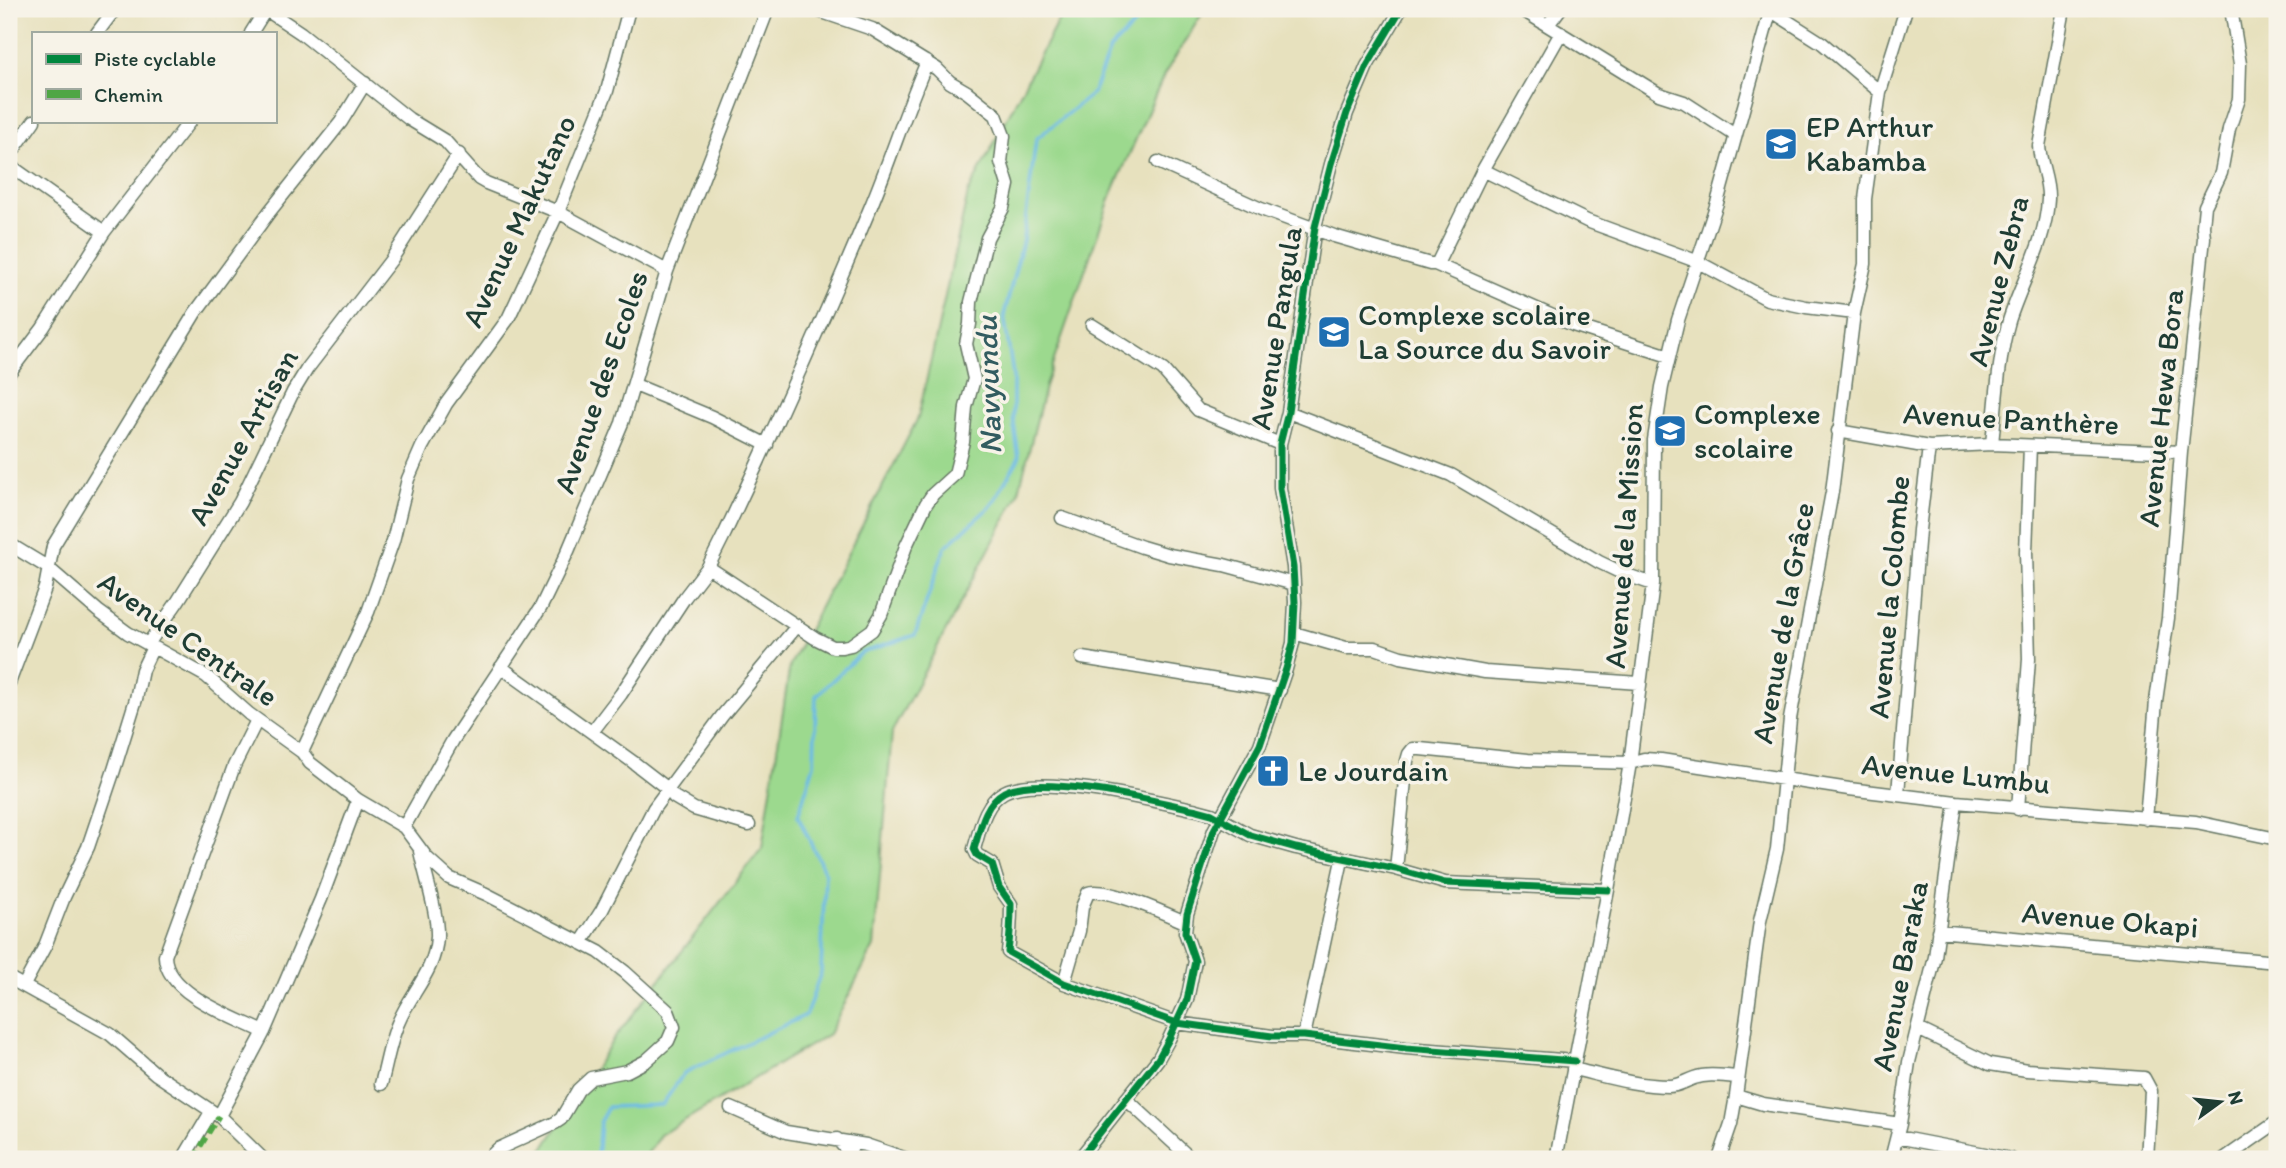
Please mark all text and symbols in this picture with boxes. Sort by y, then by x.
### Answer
legend [32,32,276,122]
text: Piste cyclable [94,46,216,71]
text: Chemin [94,82,163,107]
place label: EP Arthur Kabamba [1806,108,1933,179]
street label: Avenue Makutano [453,109,584,333]
school or university icon: EP Arthur Kabamba [1762,125,1800,163]
street label: Avenue Zebra [1958,192,2037,370]
street label: Avenue Pangula [1241,223,1310,432]
street label: Avenue des Ecoles [545,266,656,498]
street label: Avenue Hewa Bora [2130,287,2191,529]
place label: Complexe scolaire La Source du Savoir [1358,296,1611,367]
school or university icon: Complexe scolaire La Source du Savoir [1315,313,1353,351]
water label: Navyundu [967,314,1009,455]
street label: Avenue Artisan [179,342,306,531]
street label: Avenue Panthère [1902,394,2120,443]
place label: Complexe scolaire [1694,395,1821,466]
street label: Avenue de la Mission [1596,402,1651,670]
school or university icon: Complexe scolaire [1651,412,1689,450]
street label: Avenue la Colombe [1859,474,1918,720]
street label: Avenue de la Grâce [1743,499,1822,746]
street label: Avenue Centrale [91,563,286,714]
street label: Avenue Lumbu [1860,745,2052,802]
church icon: Le Jourdain [1254,752,1292,790]
place label: Le Jourdain [1298,752,1448,789]
street label: Avenue Baraka [1863,877,1936,1074]
street label: Avenue Okapi [2020,893,2200,946]
north arrow [2184,1066,2254,1136]
text: N [2223,1089,2249,1107]

